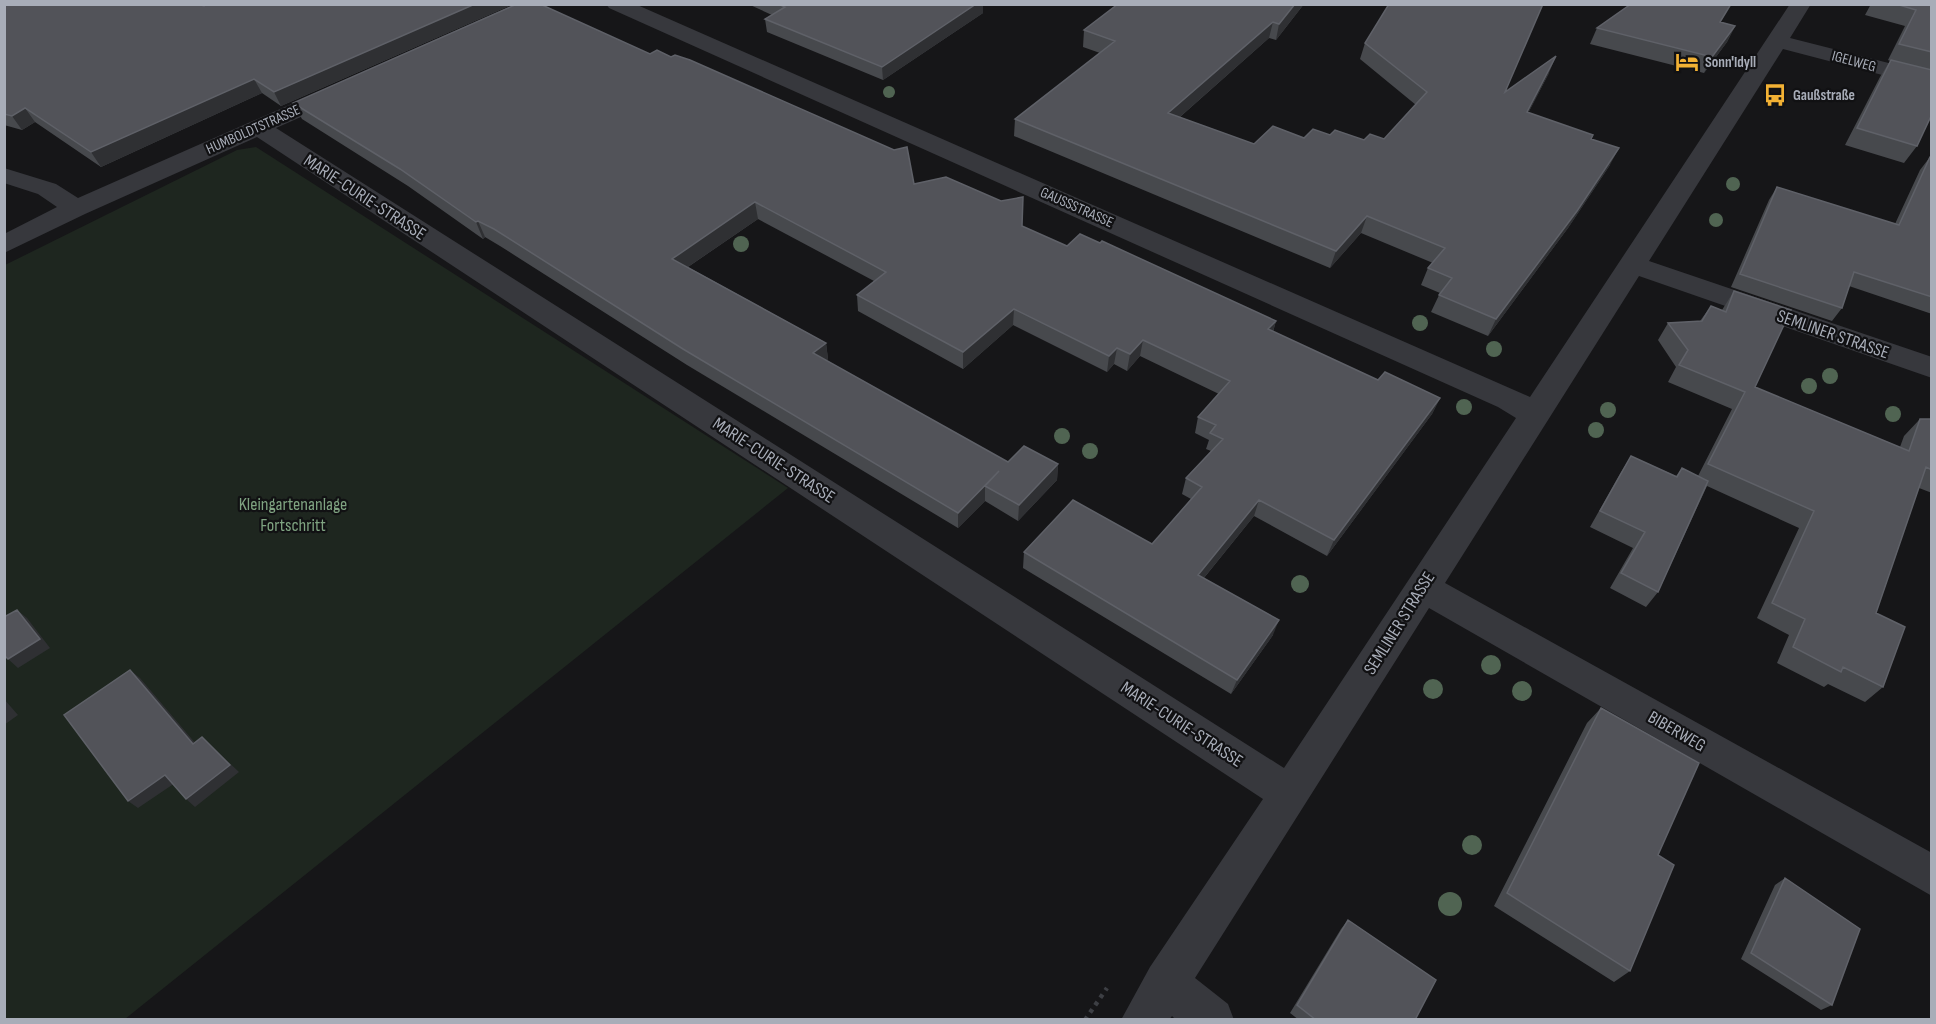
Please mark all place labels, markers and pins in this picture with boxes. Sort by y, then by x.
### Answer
hotel icon: Sonn'Idyll [1674,49,1700,75]
place label: Sonn'Idyll [1705,53,1756,72]
bus stop icon: Gaußstraße [1762,82,1788,108]
place label: Gaußstraße [1793,86,1855,105]

